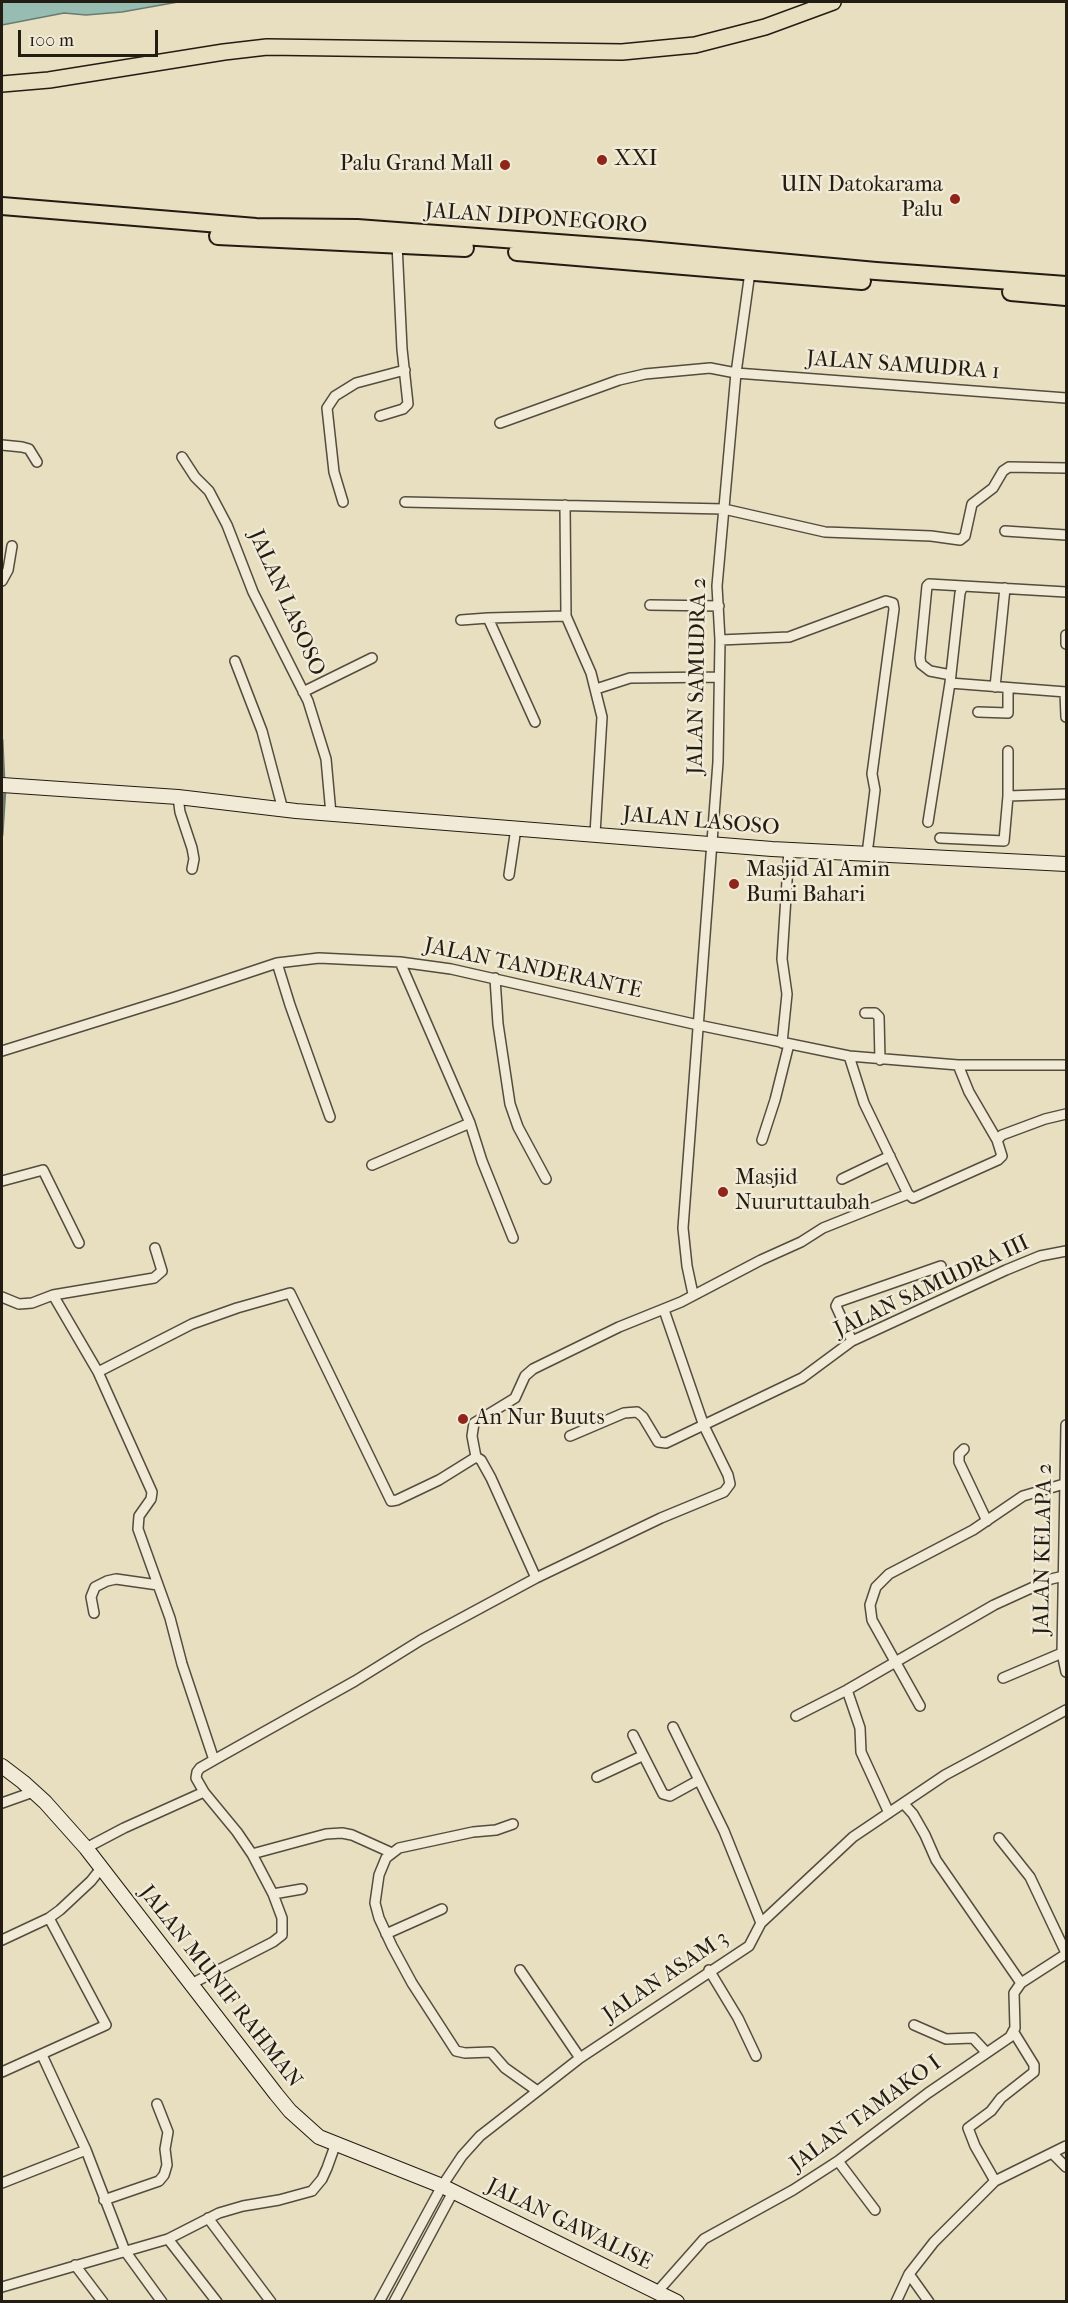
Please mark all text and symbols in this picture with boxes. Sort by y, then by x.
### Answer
scale bar [21,18,160,56]
text: 100 m [29,30,74,51]
place label: XXI [614,147,657,173]
place label: Palu Grand Mall [340,152,493,178]
marker: XXI [595,153,609,167]
marker: Palu Grand Mall [498,158,512,172]
place label: UIN Datokarama Palu [781,173,943,224]
marker: UIN Datokarama Palu [948,192,962,206]
street label: JALAN DIPONEGORO [424,198,648,240]
street label: JALAN SAMUDRA 1 [805,346,1001,386]
street label: JALAN LASOSO [242,526,330,680]
street label: JALAN SAMUDRA 2 [683,577,713,775]
street label: JALAN LASOSO [622,802,780,842]
place label: Masjid Al Amin Bumi Bahari [746,858,890,909]
marker: Masjid Al Amin Bumi Bahari [727,877,741,891]
street label: JALAN TANDERANTE [422,933,644,1005]
place label: Masjid Nuuruttaubah [735,1166,870,1218]
marker: Masjid Nuuruttaubah [716,1185,730,1199]
street label: JALAN SAMUDRA III [830,1230,1034,1344]
place label: An Nur Buuts [475,1406,605,1432]
marker: An Nur Buuts [456,1412,470,1426]
street label: JALAN KELAPA 2 [1029,1463,1059,1635]
street label: JALAN MUNIF RAHMAN [133,1881,307,2093]
street label: JALAN ASAM 3 [598,1925,734,2029]
street label: JALAN TAMAKO I [785,2050,947,2178]
street label: JALAN GAWALISE [482,2173,656,2277]

